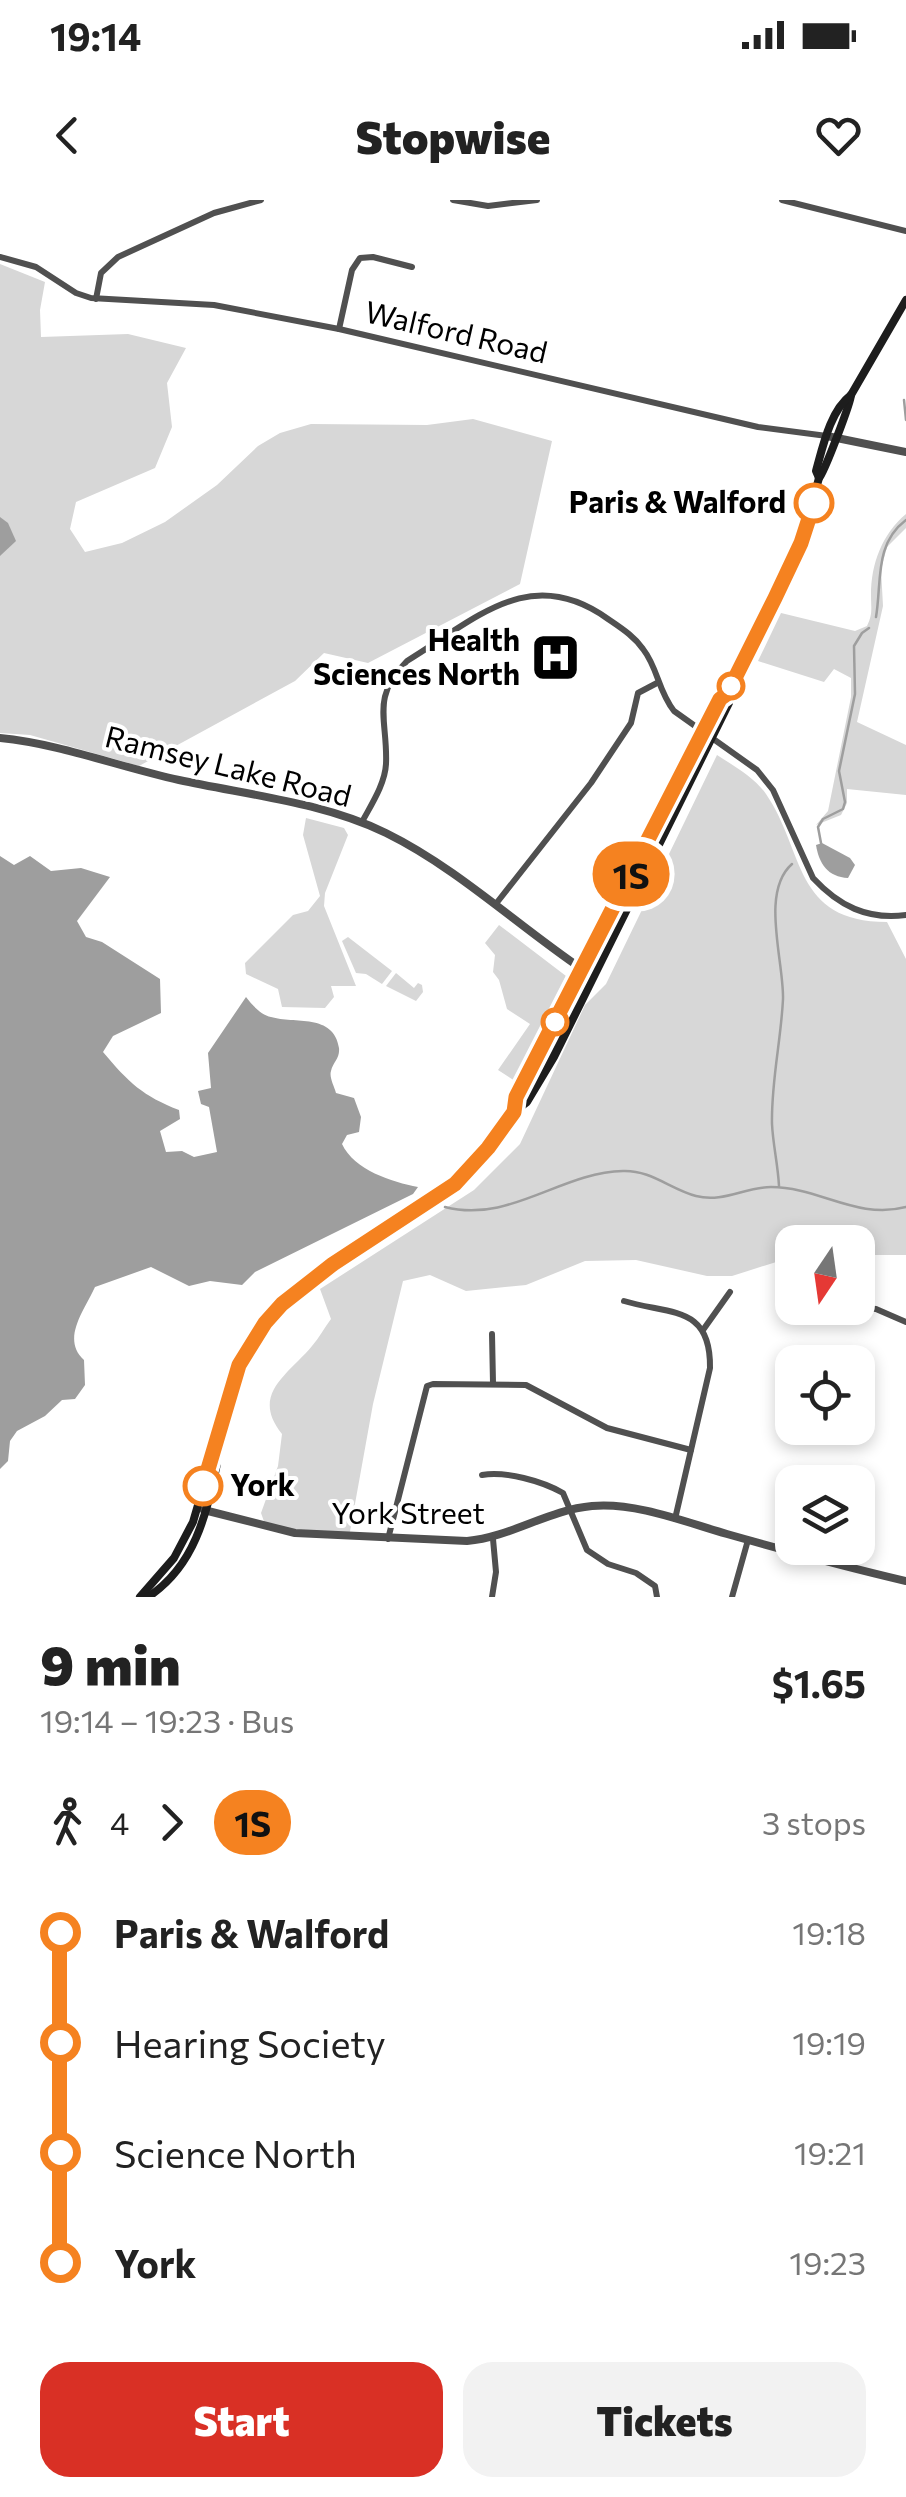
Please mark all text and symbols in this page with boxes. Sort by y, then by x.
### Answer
text: 19:14 [50,12,141,59]
icon: back [40,108,95,163]
text: Stopwise [355,108,551,163]
icon: heart [811,108,866,163]
street label: Walford Road [362,292,551,370]
place label: Paris & Walford [569,482,786,519]
marker: Paris & Walford [795,484,833,522]
place label: Health Sciences North [313,620,520,691]
hospital icon: Health Sciences North [529,632,581,684]
unlabelled marker [718,673,744,699]
street label: Ramsey Lake Road [102,716,355,813]
line badge: 1S [586,842,676,906]
text: 1S [613,853,649,896]
unlabelled marker [542,1009,568,1035]
north arrow [775,1225,875,1325]
map controls [775,1225,875,1565]
button: locate [775,1345,875,1445]
place label: York [230,1465,295,1502]
button: layers [775,1465,875,1565]
marker: York [184,1467,222,1505]
street label: York Street [331,1493,485,1530]
text: 9 min [40,1629,181,1696]
text: $1.65 [772,1659,866,1706]
text: 19:14 – 19:23 · Bus [40,1700,294,1740]
icon: walk [40,1795,95,1850]
icon: forward [144,1795,199,1850]
text: 1S [234,1801,271,1844]
text: 4 [110,1802,129,1842]
text: 3 stops [762,1802,866,1842]
text: Paris & Walford [114,1909,389,1956]
text: 19:18 [792,1912,866,1952]
text: Hearing Society [114,2019,386,2066]
text: 19:19 [792,2022,866,2062]
text: Science North [114,2129,357,2176]
text: 19:21 [794,2132,866,2172]
text: York [114,2239,196,2286]
text: 19:23 [789,2242,866,2282]
button: Start [40,2362,443,2477]
button: Tickets [463,2362,866,2477]

